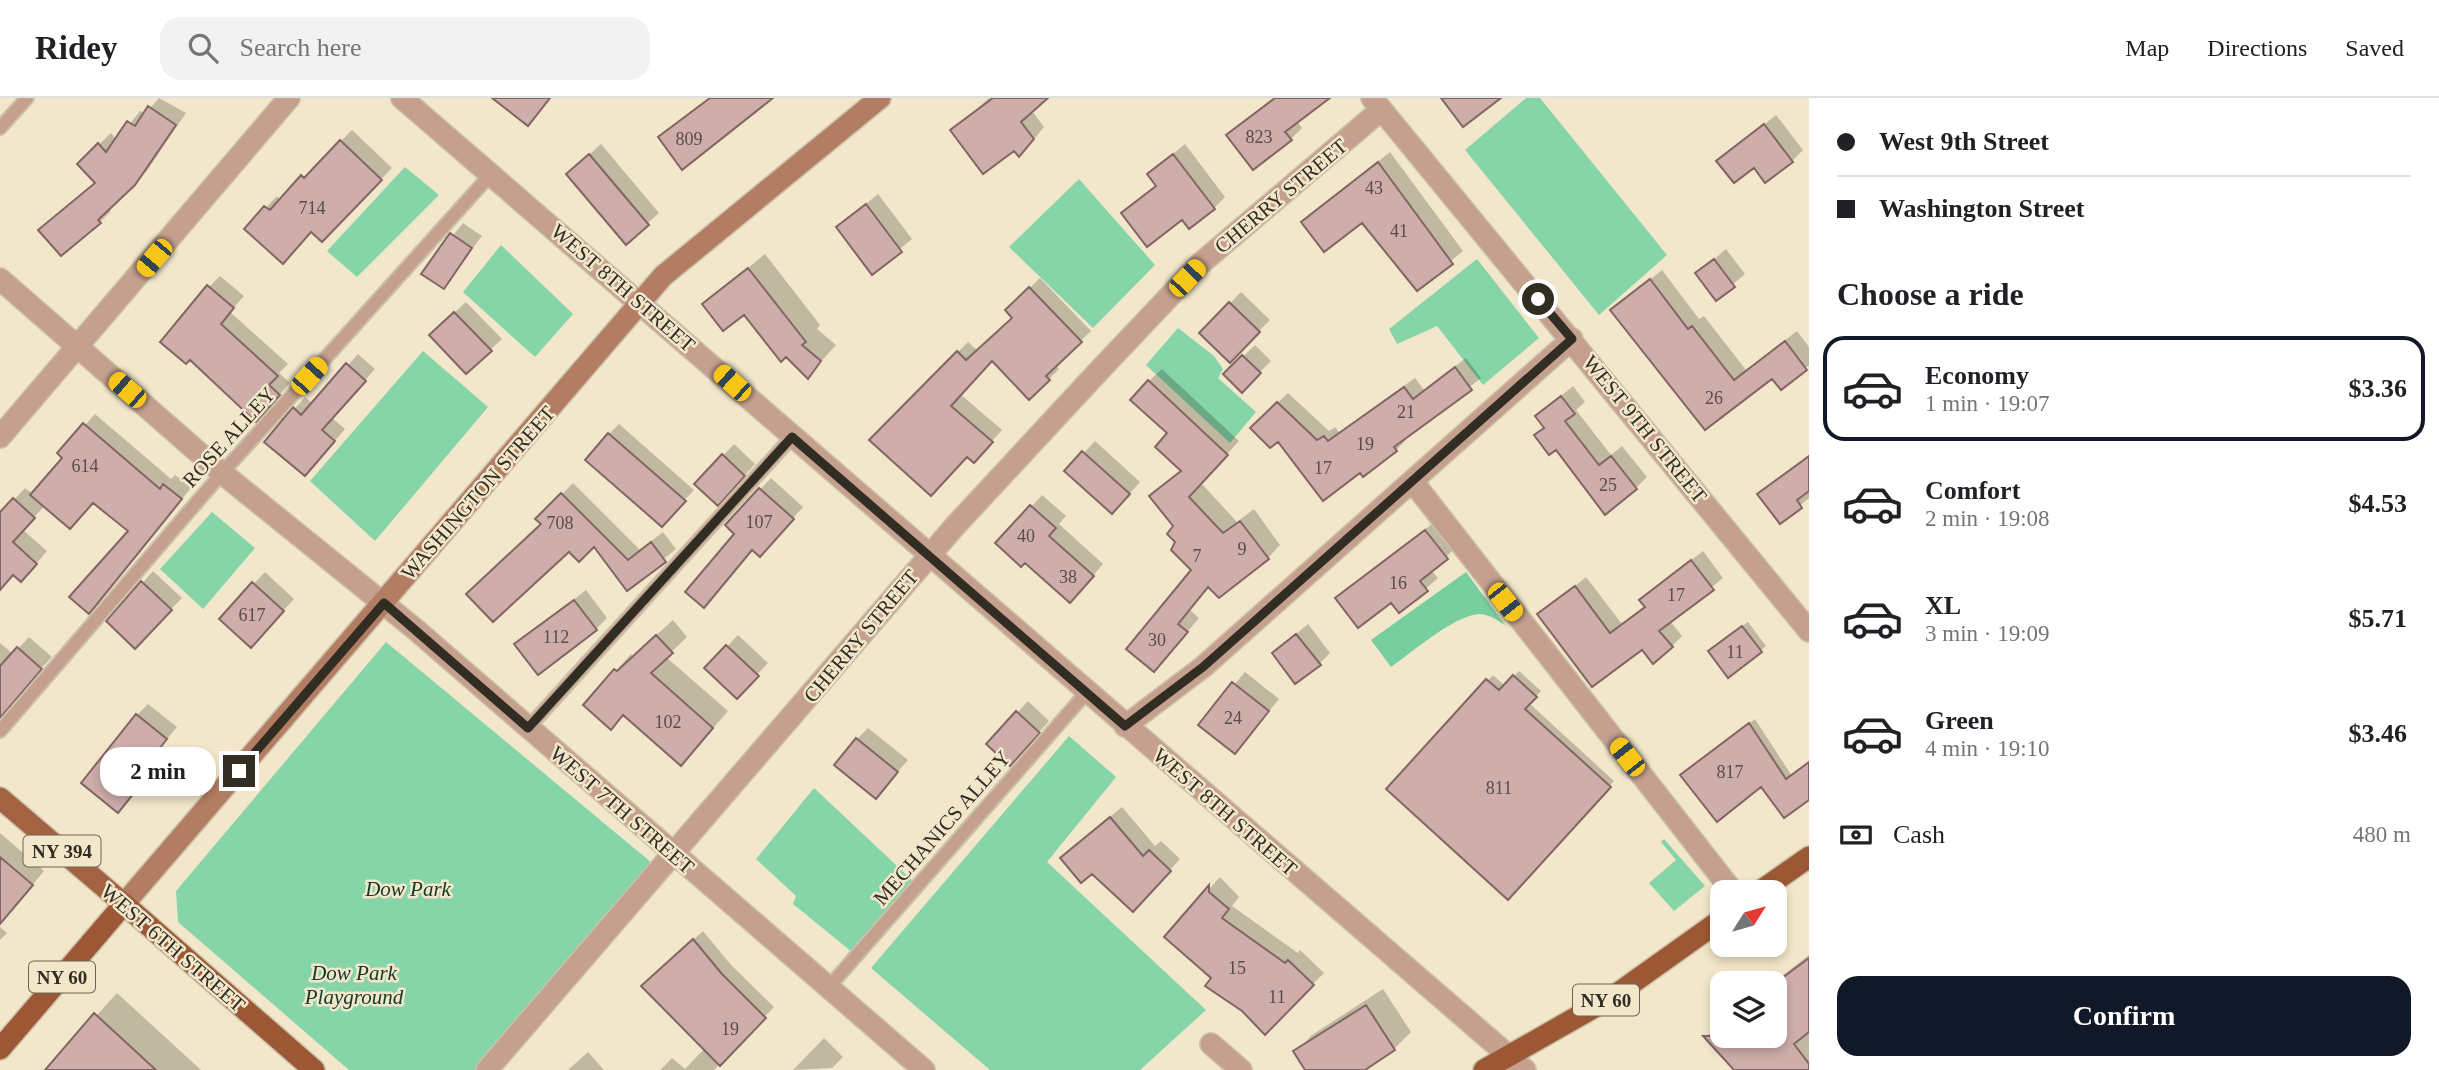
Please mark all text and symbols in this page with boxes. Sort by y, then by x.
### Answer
search box [160,17,650,80]
icon: search [184,29,222,67]
text: Ridey [35,30,118,66]
text: Search here [240,33,361,62]
text: Map [2125,35,2169,61]
text: Directions [2207,35,2307,61]
text: Saved [2345,35,2404,61]
house number: 823 [1246,127,1273,147]
text: West 9th Street [1879,127,2049,156]
house number: 809 [676,129,703,149]
street label: CHERRY STREET [1210,134,1352,258]
house number: 43 [1365,178,1383,198]
text: Washington Street [1879,194,2084,223]
house number: 714 [299,198,326,218]
street label: WEST 8TH STREET [546,219,700,357]
house number: 41 [1390,221,1408,241]
car [133,235,176,281]
car [1165,256,1210,300]
text: Choose a ride [1837,276,2024,312]
route start [1522,283,1554,315]
street label: WEST 9TH STREET [1578,350,1712,508]
car [288,353,331,399]
icon: car [1841,357,1904,420]
car [710,361,755,405]
text: Economy [1925,361,2029,390]
car [105,368,150,412]
text: $3.36 [2349,374,2407,403]
street label: ROSE ALLEY [178,382,280,492]
house number: 26 [1705,388,1723,408]
text: 1 min · 19:07 [1925,391,2050,416]
street label: WASHINGTON STREET [396,401,560,585]
house number: 21 [1397,402,1415,422]
house number: 19 [1356,434,1374,454]
house number: 614 [72,456,99,476]
house number: 17 [1314,458,1332,478]
icon: car [1841,472,1904,535]
house number: 25 [1599,475,1617,495]
text: Comfort [1925,476,2020,505]
text: $4.53 [2349,489,2407,518]
text: 2 min · 19:08 [1925,506,2050,531]
house number: 107 [746,512,773,532]
house number: 708 [547,513,574,533]
house number: 40 [1017,526,1035,546]
house number: 9 [1238,539,1247,559]
house number: 7 [1193,546,1202,566]
street label: CHERRY STREET [799,565,923,707]
house number: 38 [1059,567,1077,587]
house number: 16 [1389,573,1407,593]
car [1484,579,1527,625]
house number: 17 [1667,585,1685,605]
icon: car [1841,587,1904,650]
text: XL [1925,591,1961,620]
text: $5.71 [2349,604,2407,633]
house number: 617 [239,605,266,625]
text: 3 min · 19:09 [1925,621,2050,646]
house number: 112 [543,627,569,647]
house number: 30 [1148,630,1166,650]
house number: 11 [1726,642,1744,662]
icon: car [1841,702,1904,765]
text: Green [1925,706,1994,735]
house number: 24 [1224,708,1242,728]
house number: 102 [655,712,682,732]
text: $3.46 [2349,719,2407,748]
car [1606,734,1649,780]
text: 4 min · 19:10 [1925,736,2050,761]
street label: WEST 7TH STREET [545,741,699,879]
street label: WEST 8TH STREET [1148,743,1302,881]
callout: 2 min [99,746,215,796]
street label: MECHANICS ALLEY [868,746,1016,910]
route end [223,755,255,787]
text: 2 min [130,759,186,784]
house number: 817 [1717,762,1744,782]
house number: 811 [1486,778,1512,798]
icon: cash [1837,816,1875,854]
text: Cash [1893,820,1945,849]
text: 480 m [2353,822,2411,847]
road number: NY 394 [24,836,100,866]
park label: Dow Park [364,877,452,901]
street label: WEST 6TH STREET [96,879,250,1017]
north arrow [1710,880,1787,957]
map controls [1710,880,1787,1048]
house number: 15 [1228,958,1246,978]
park label: Dow Park Playground [304,961,404,1009]
road number: NY 60 [29,962,95,992]
button: layers [1710,971,1787,1048]
button: Confirm [1837,976,2411,1056]
road number: NY 60 [1573,985,1639,1016]
house number: 11 [1268,987,1286,1007]
house number: 19 [721,1019,739,1039]

